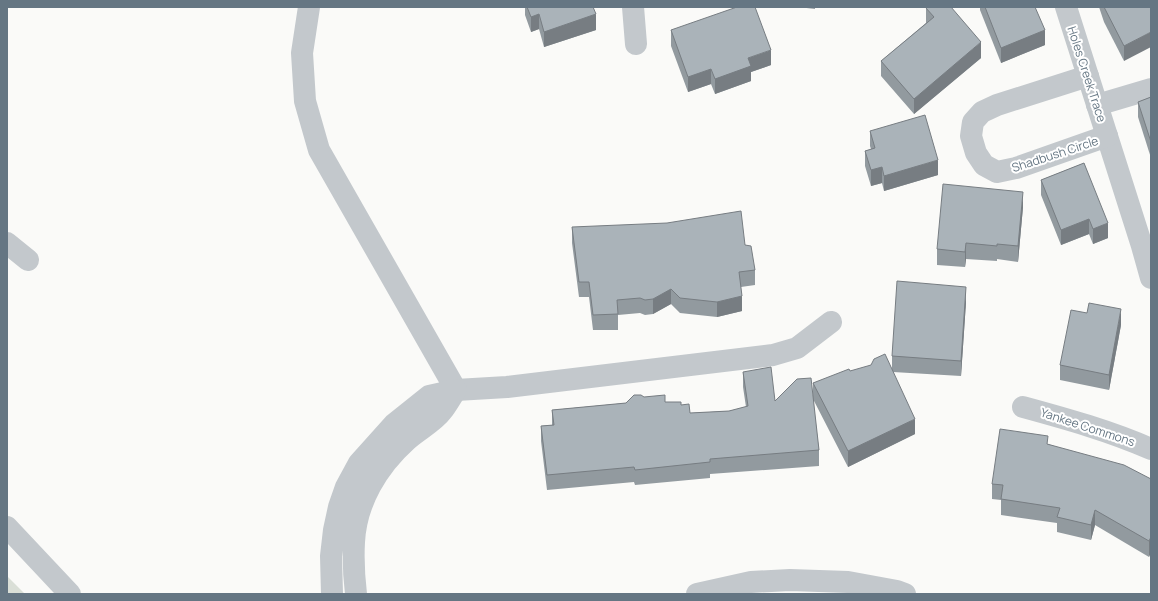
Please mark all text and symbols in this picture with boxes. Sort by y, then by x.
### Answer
street label: Holes Creek Trace [1063,24,1111,124]
street label: Shadbush Circle [1009,132,1101,176]
street label: Yankee Commons [1039,404,1137,450]

